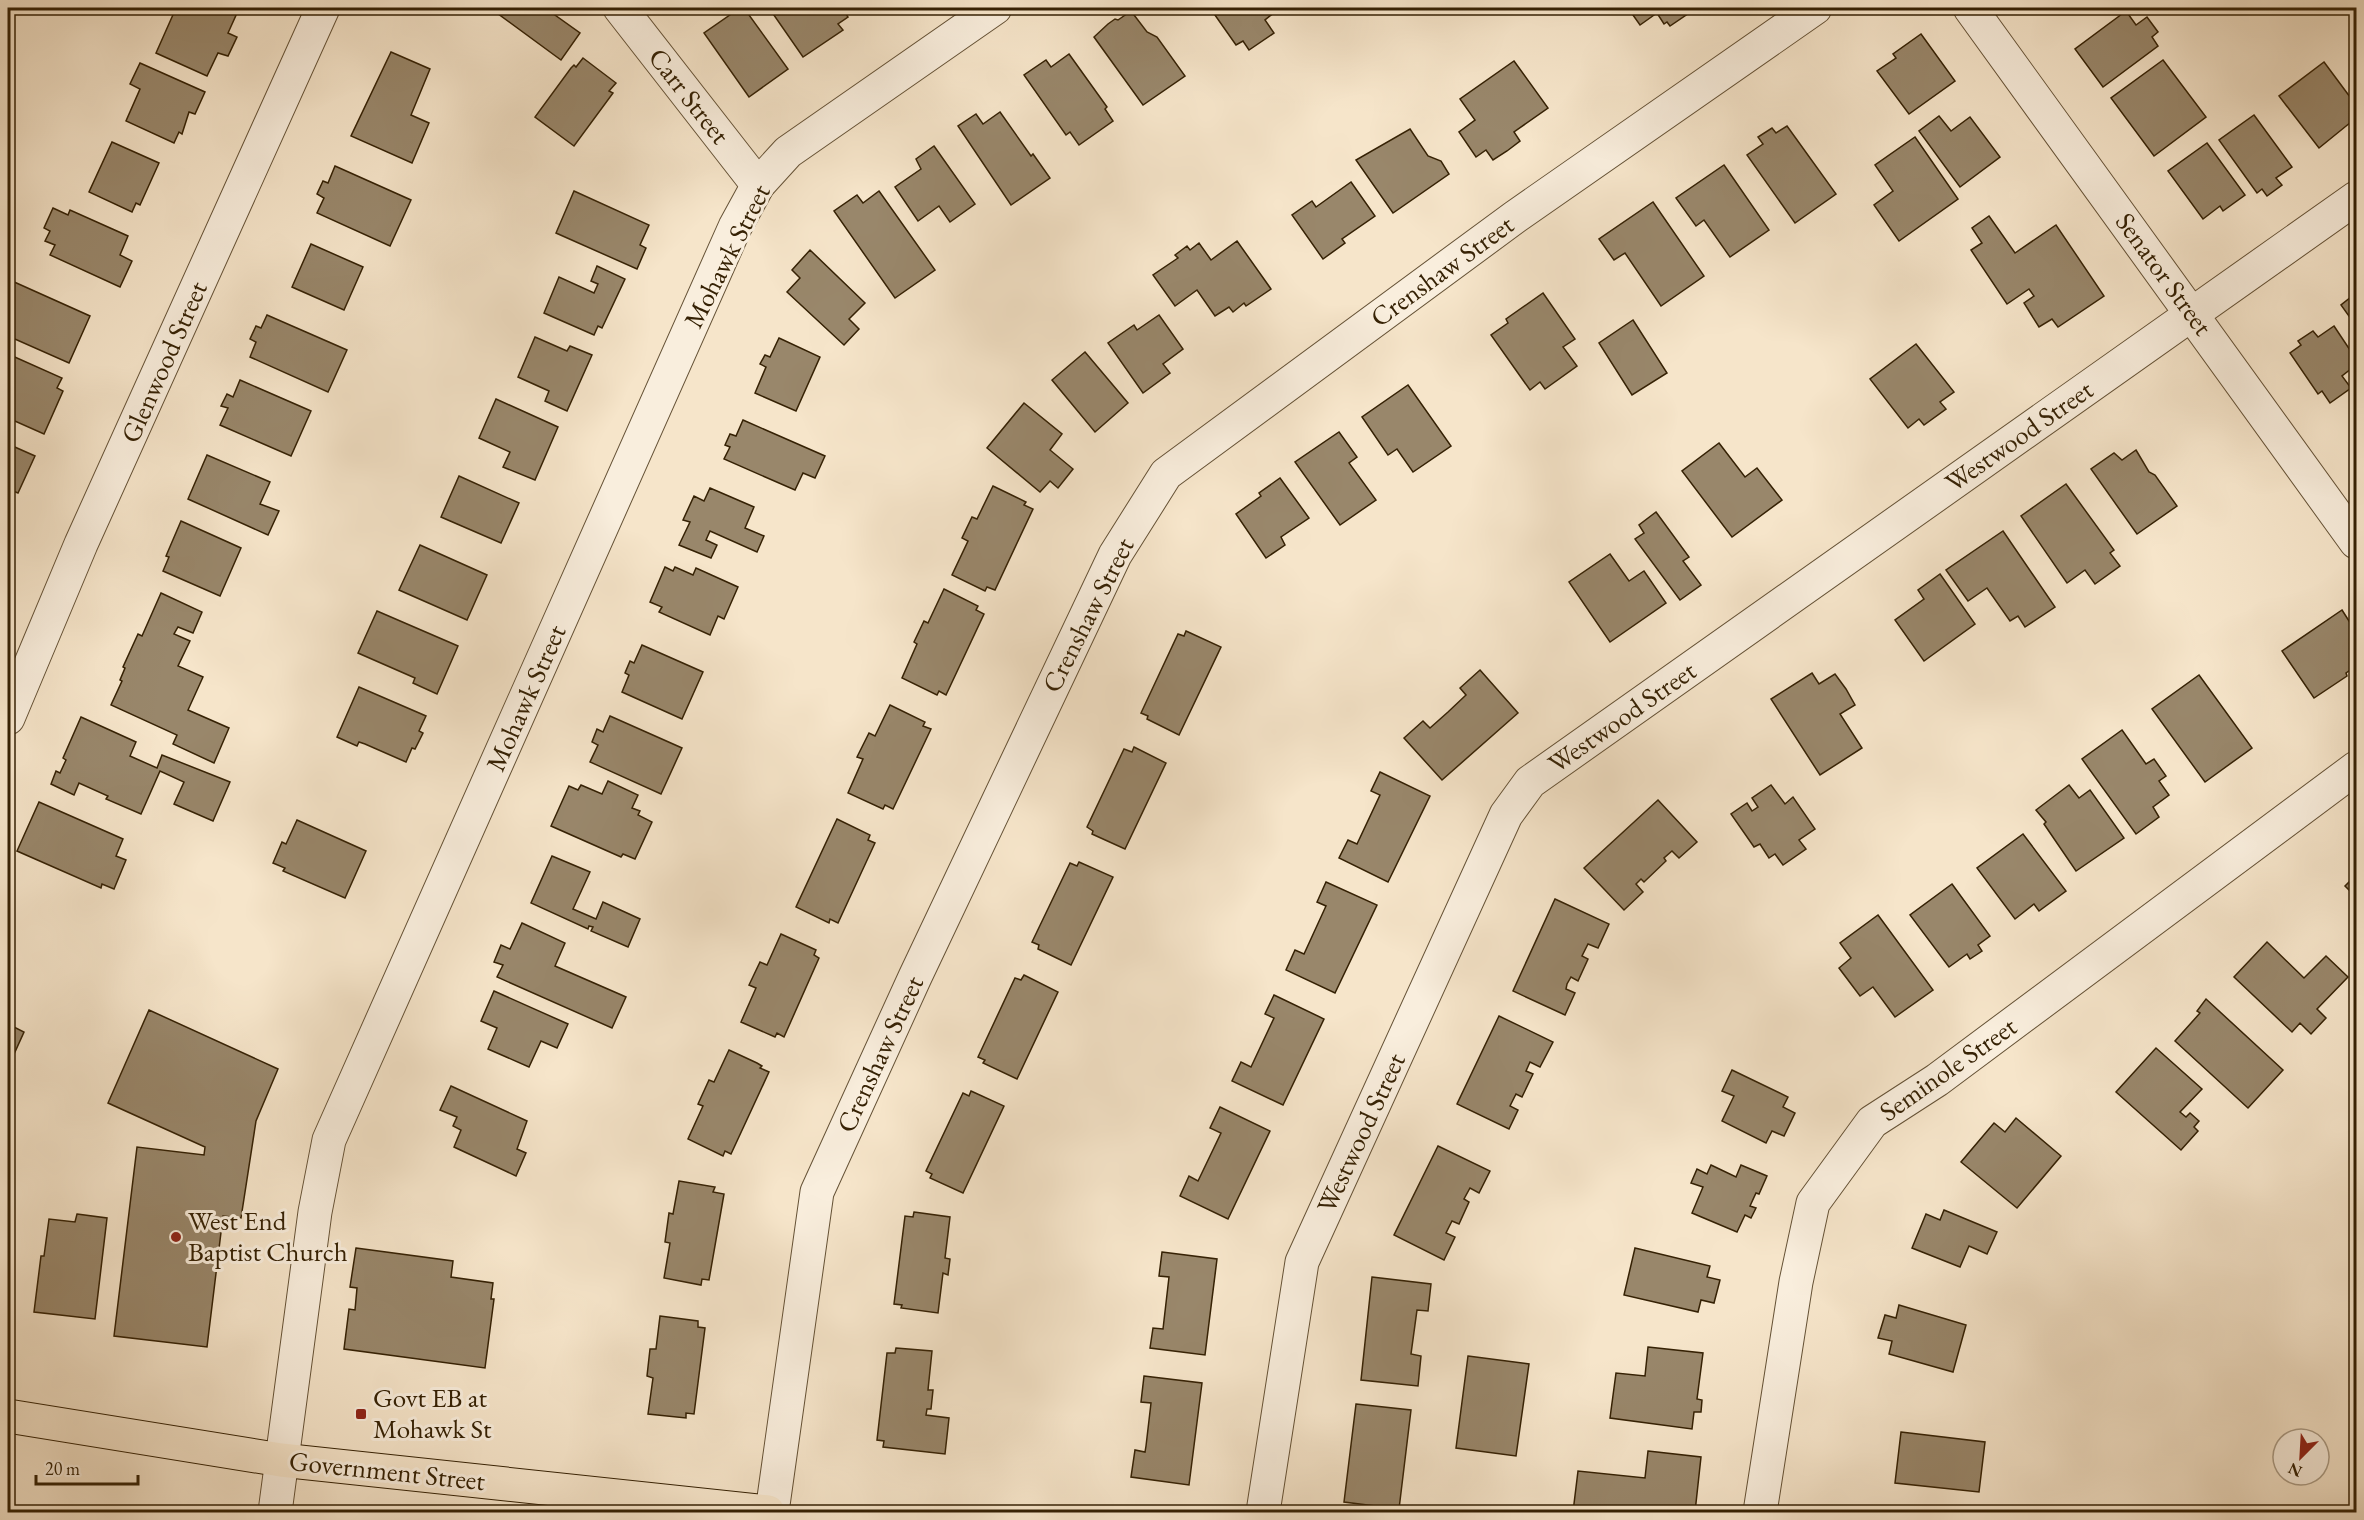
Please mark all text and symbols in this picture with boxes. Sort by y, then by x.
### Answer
street label: Carr Street [641,41,738,151]
street label: Mohawk Street [675,178,778,334]
street label: Senator Street [2108,205,2221,343]
street label: Crenshaw Street [1363,206,1521,334]
street label: Glenwood Street [112,275,215,448]
street label: Westwood Street [1938,371,2100,499]
street label: Crenshaw Street [1034,531,1142,698]
street label: Mohawk Street [478,619,574,777]
street label: Westwood Street [1541,652,1703,780]
street label: Crenshaw Street [828,969,931,1138]
street label: Seminole Street [1872,1008,2024,1129]
street label: Westwood Street [1308,1047,1413,1218]
place label: West End Baptist Church [188,1203,348,1269]
marker: West End Baptist Church [169,1230,183,1244]
place label: Govt EB at Mohawk St [373,1380,492,1446]
marker: Govt EB at Mohawk St [354,1407,368,1421]
north arrow [2271,1427,2331,1487]
street label: Government Street [287,1443,487,1498]
scale bar [36,1448,138,1486]
text: 20 m [45,1457,80,1480]
text: N [2285,1458,2305,1482]

